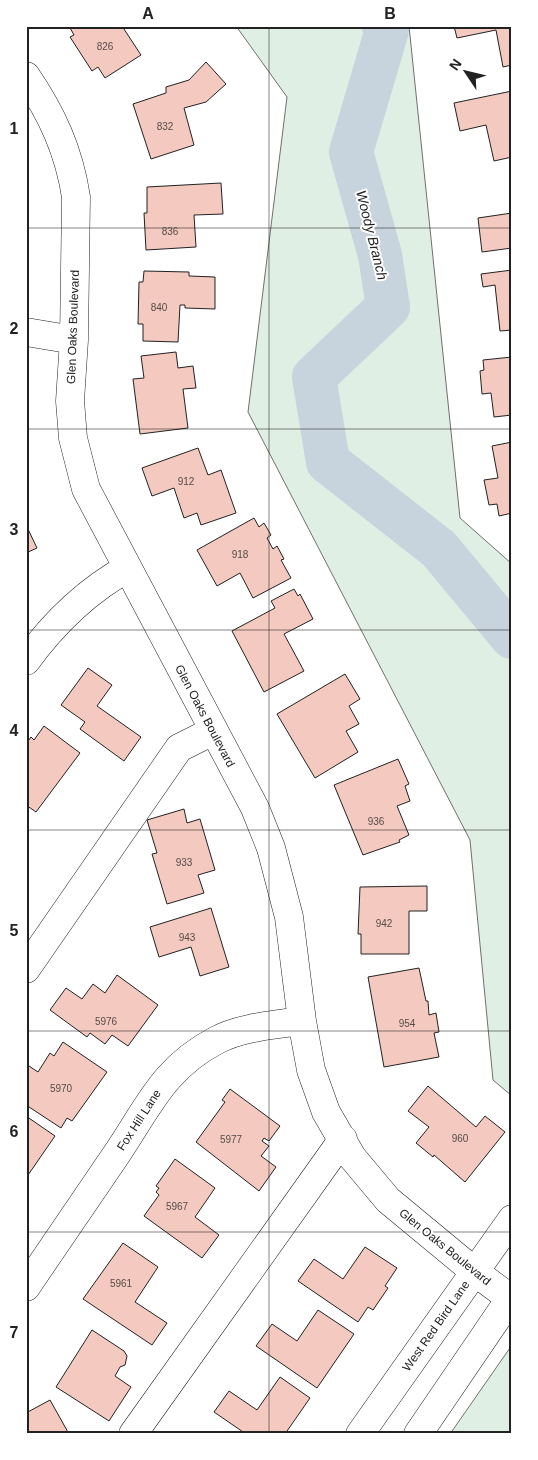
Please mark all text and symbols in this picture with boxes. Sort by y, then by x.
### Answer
text: A [142,5,154,22]
text: B [384,5,396,22]
house number: 826 [97,41,114,52]
north arrow [440,48,490,98]
text: N [446,56,465,73]
text: 1 [10,120,19,137]
house number: 832 [157,121,174,132]
water label: Woody Branch [353,189,391,282]
house number: 836 [162,226,179,237]
street label: Glen Oaks Boulevard [64,270,82,384]
house number: 840 [151,302,168,313]
text: 2 [10,320,19,337]
house number: 912 [178,476,195,487]
text: 3 [10,521,19,538]
house number: 918 [232,549,249,560]
street label: Glen Oaks Boulevard [172,662,238,770]
text: 4 [10,722,19,739]
house number: 936 [368,816,385,827]
house number: 933 [176,857,193,868]
house number: 942 [376,918,393,929]
text: 5 [10,922,19,939]
house number: 943 [179,932,196,943]
house number: 5976 [95,1016,118,1027]
house number: 954 [399,1018,416,1029]
house number: 5970 [50,1083,73,1094]
street label: Fox Hill Lane [114,1087,164,1153]
text: 6 [10,1123,19,1140]
house number: 960 [452,1133,469,1144]
house number: 5977 [220,1134,243,1145]
house number: 5967 [166,1201,189,1212]
street label: Glen Oaks Boulevard [396,1206,494,1288]
house number: 5961 [110,1278,133,1289]
street label: West Red Bird Lane [400,1278,473,1374]
text: 7 [10,1324,19,1341]

